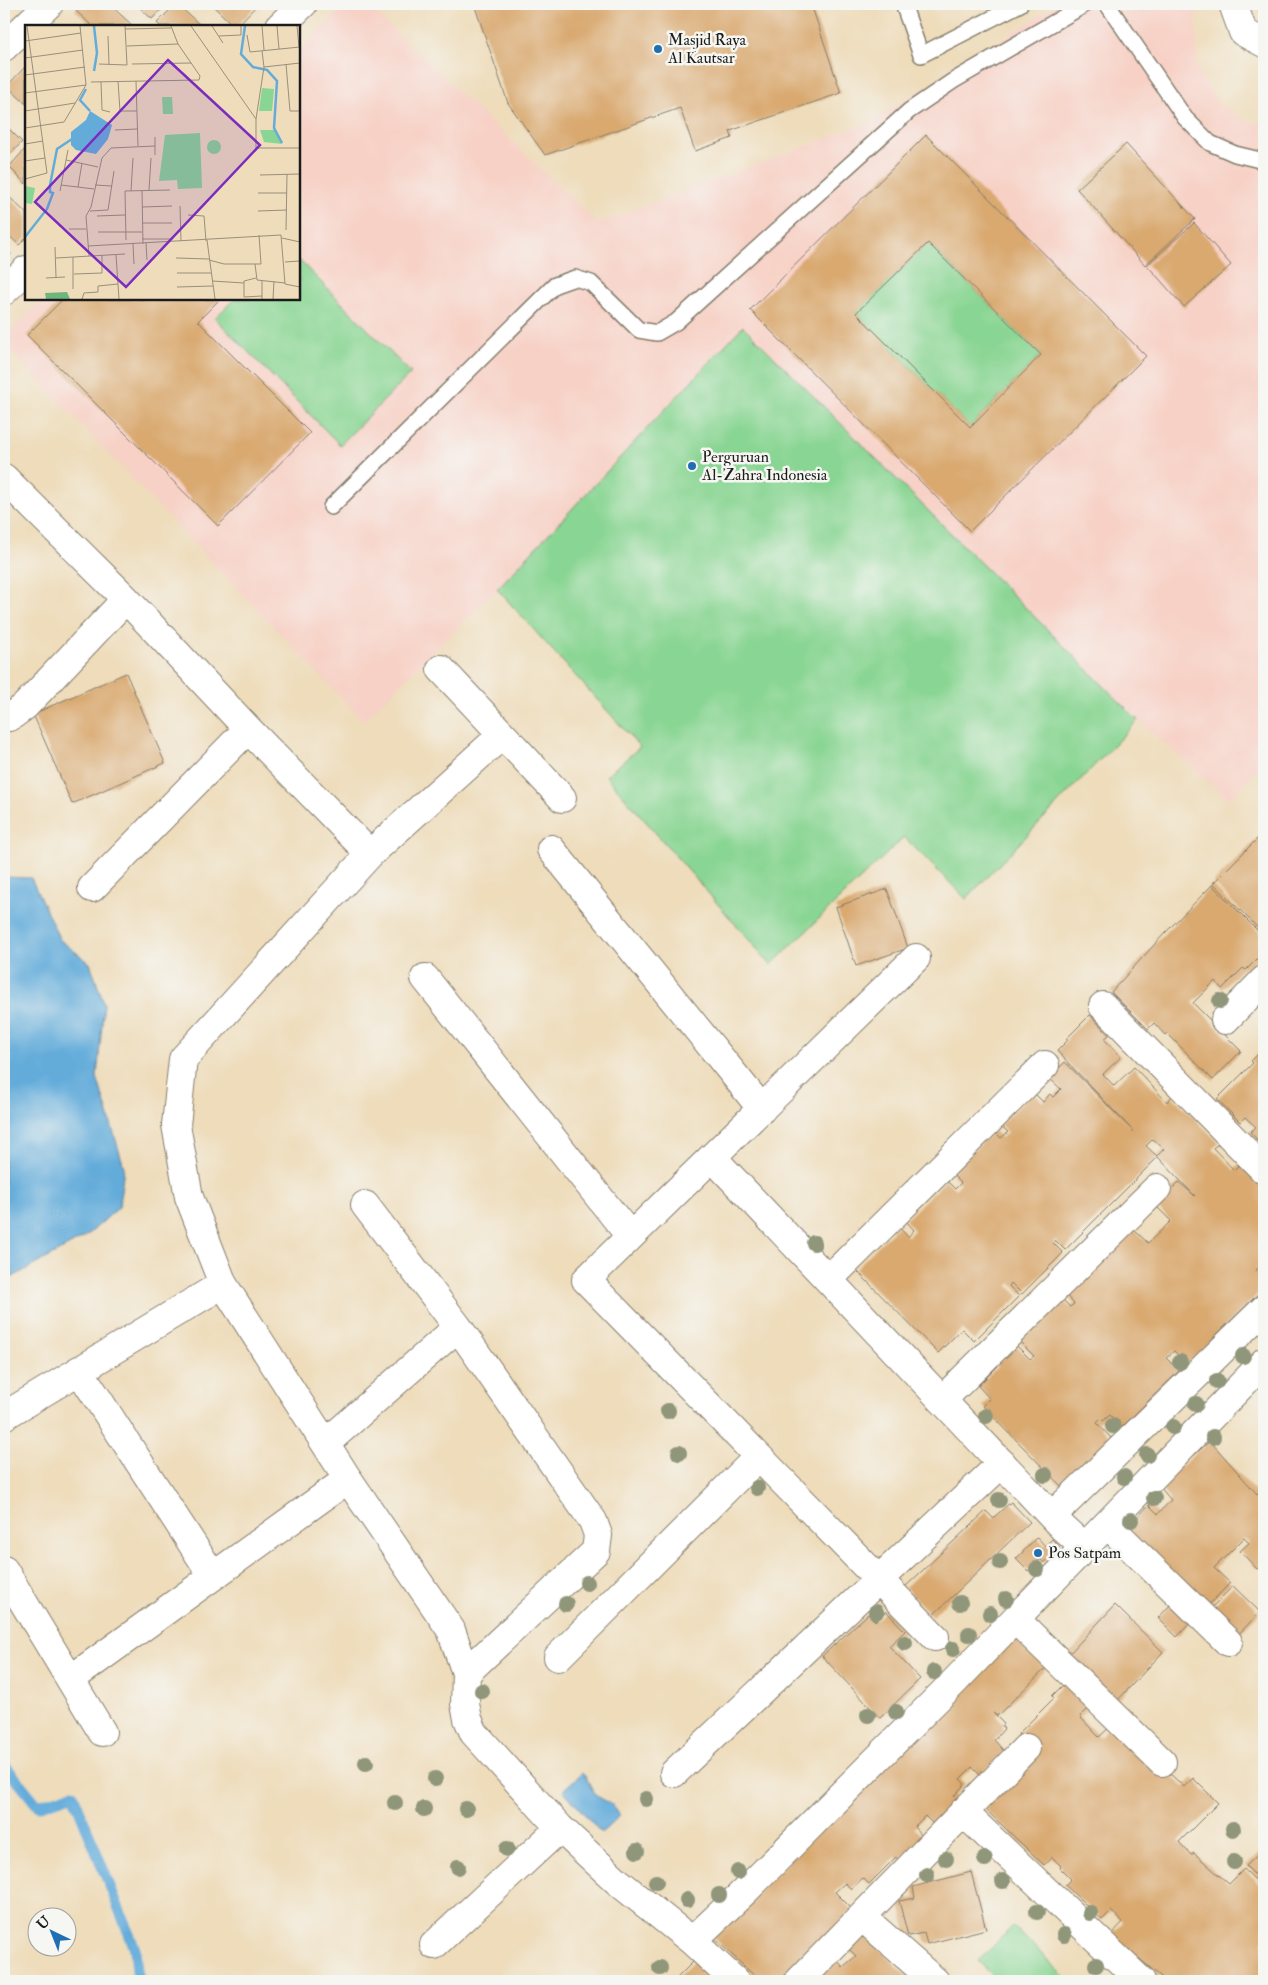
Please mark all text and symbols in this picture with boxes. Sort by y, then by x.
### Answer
inset map [25,25,300,300]
place label: Masjid Raya Al Kautsar [667,30,746,68]
marker: Masjid Raya Al Kautsar [652,43,664,55]
place label: Perguruan Al-Zahra Indonesia [701,447,828,485]
marker: Perguruan Al-Zahra Indonesia [686,460,698,472]
place label: Pos Satpam [1048,1543,1122,1564]
marker: Pos Satpam [1032,1547,1044,1559]
north arrow [28,1908,78,1958]
text: U [33,1912,54,1933]

